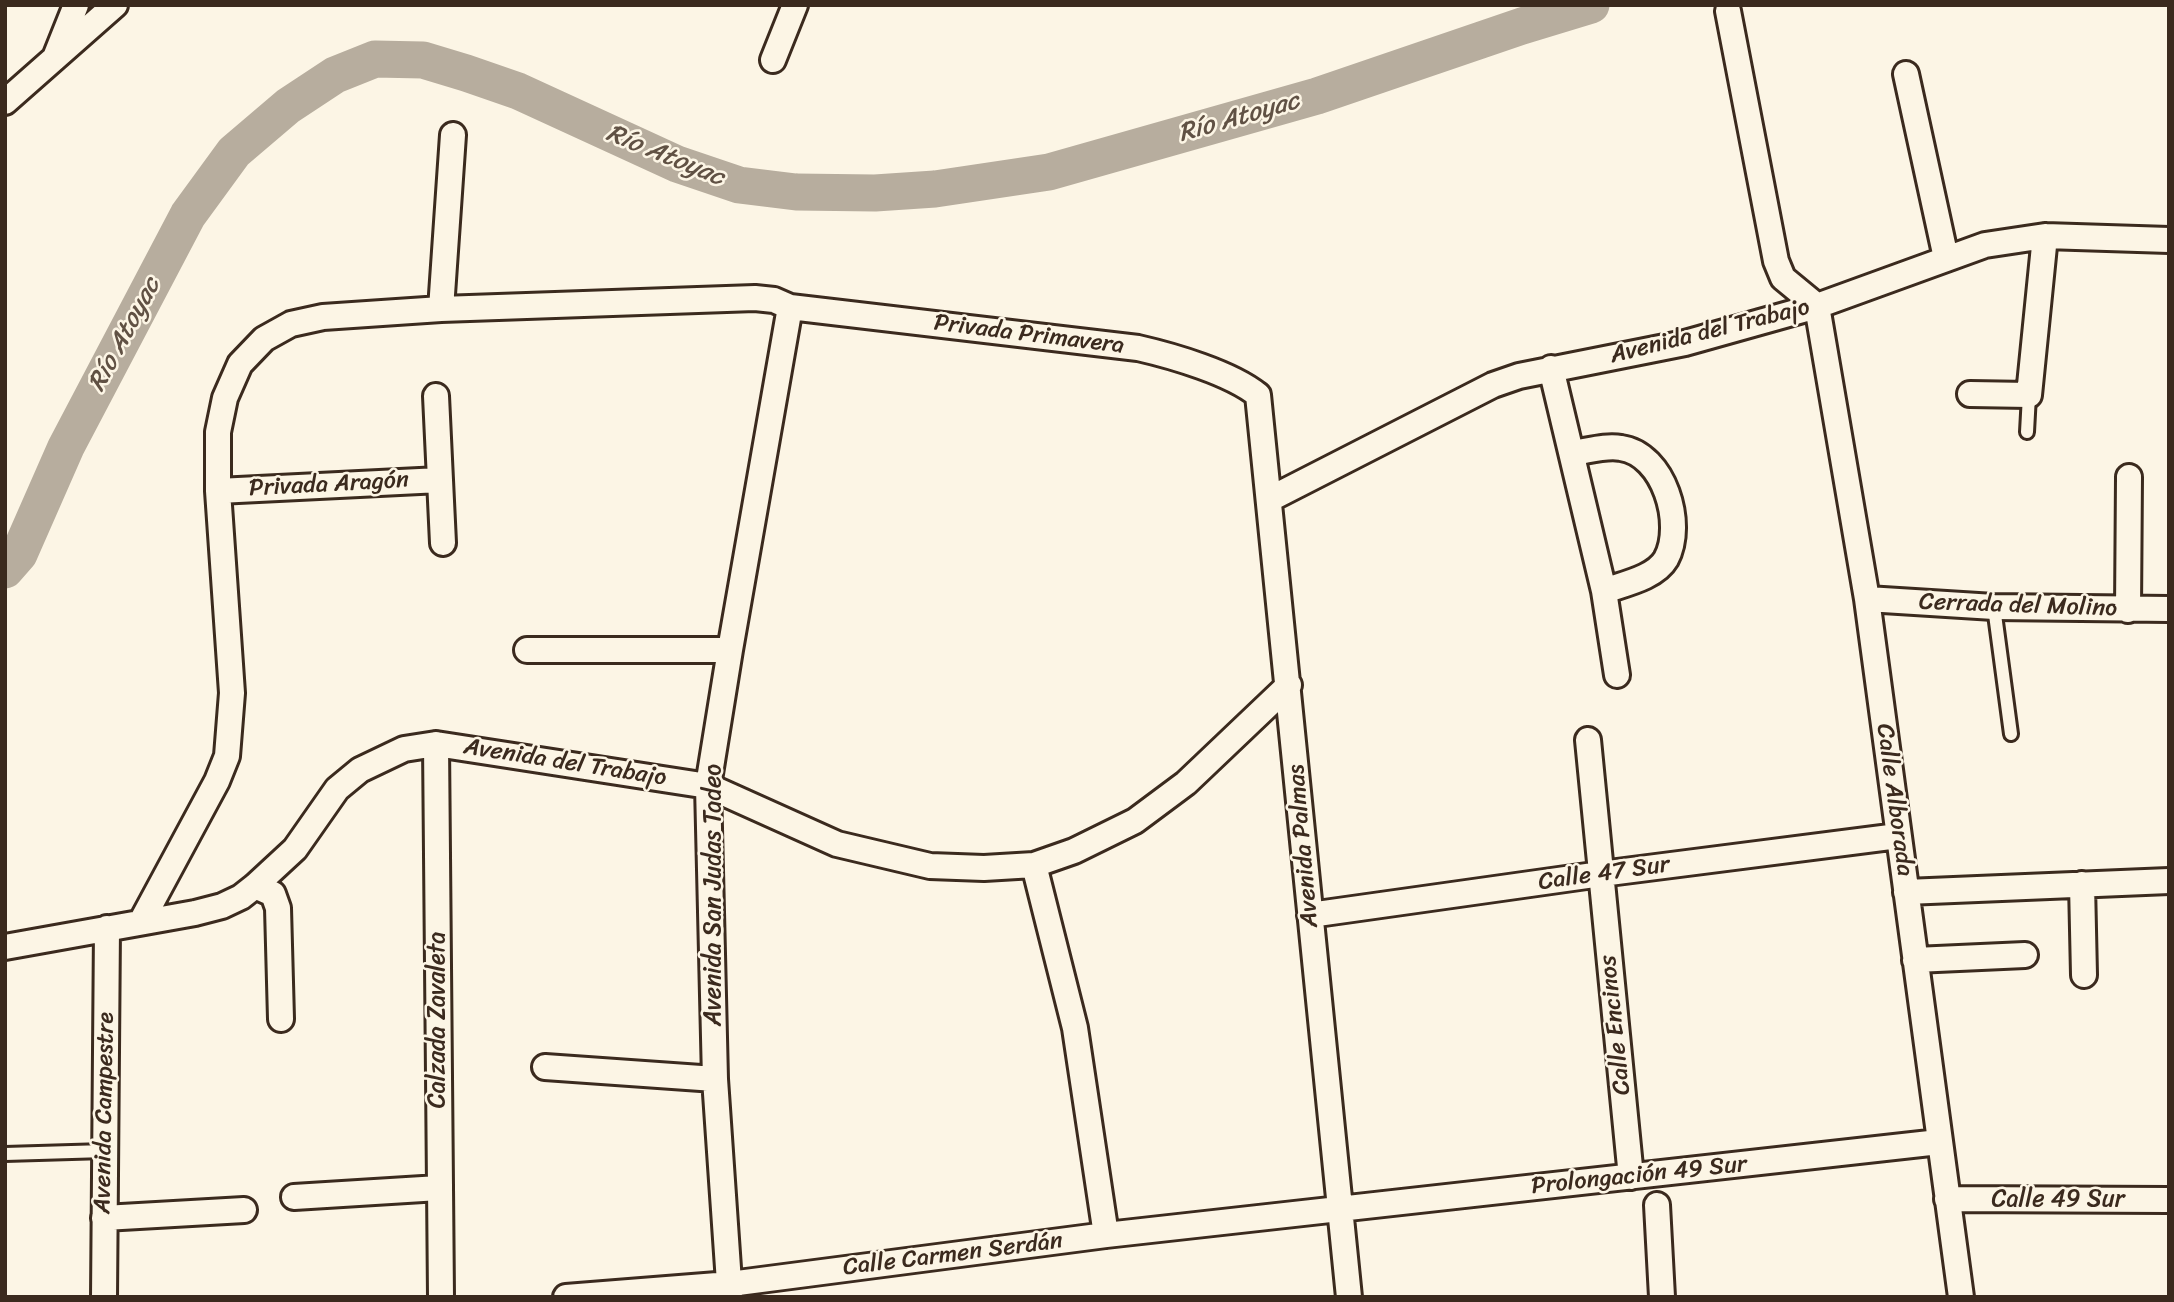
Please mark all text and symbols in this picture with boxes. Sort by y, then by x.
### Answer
water label: Río Atoyac [1175,86,1303,150]
water label: Río Atoyac [602,118,728,194]
water label: Río Atoyac [82,273,168,397]
street label: Avenida del Trabajo [1607,293,1813,371]
street label: Privada Primavera [932,309,1126,361]
street label: Privada Aragón [248,466,410,504]
street label: Cerrada del Molino [1919,588,2117,624]
street label: Calle Alborada [1869,722,1919,878]
street label: Avenida del Trabajo [462,733,668,793]
street label: Avenida Palmas [1283,763,1325,929]
street label: Avenida San Judas Tadeo [700,764,728,1026]
street label: Calle 47 Sur [1537,851,1671,897]
street label: Calzada Zavaleta [424,932,452,1108]
street label: Calle Encinos [1594,954,1638,1096]
street label: Avenida Campestre [89,1012,121,1214]
street label: Prolongación 49 Sur [1530,1150,1748,1202]
street label: Calle 49 Sur [1991,1186,2125,1214]
street label: Calle Carmen Serdán [841,1227,1065,1283]

